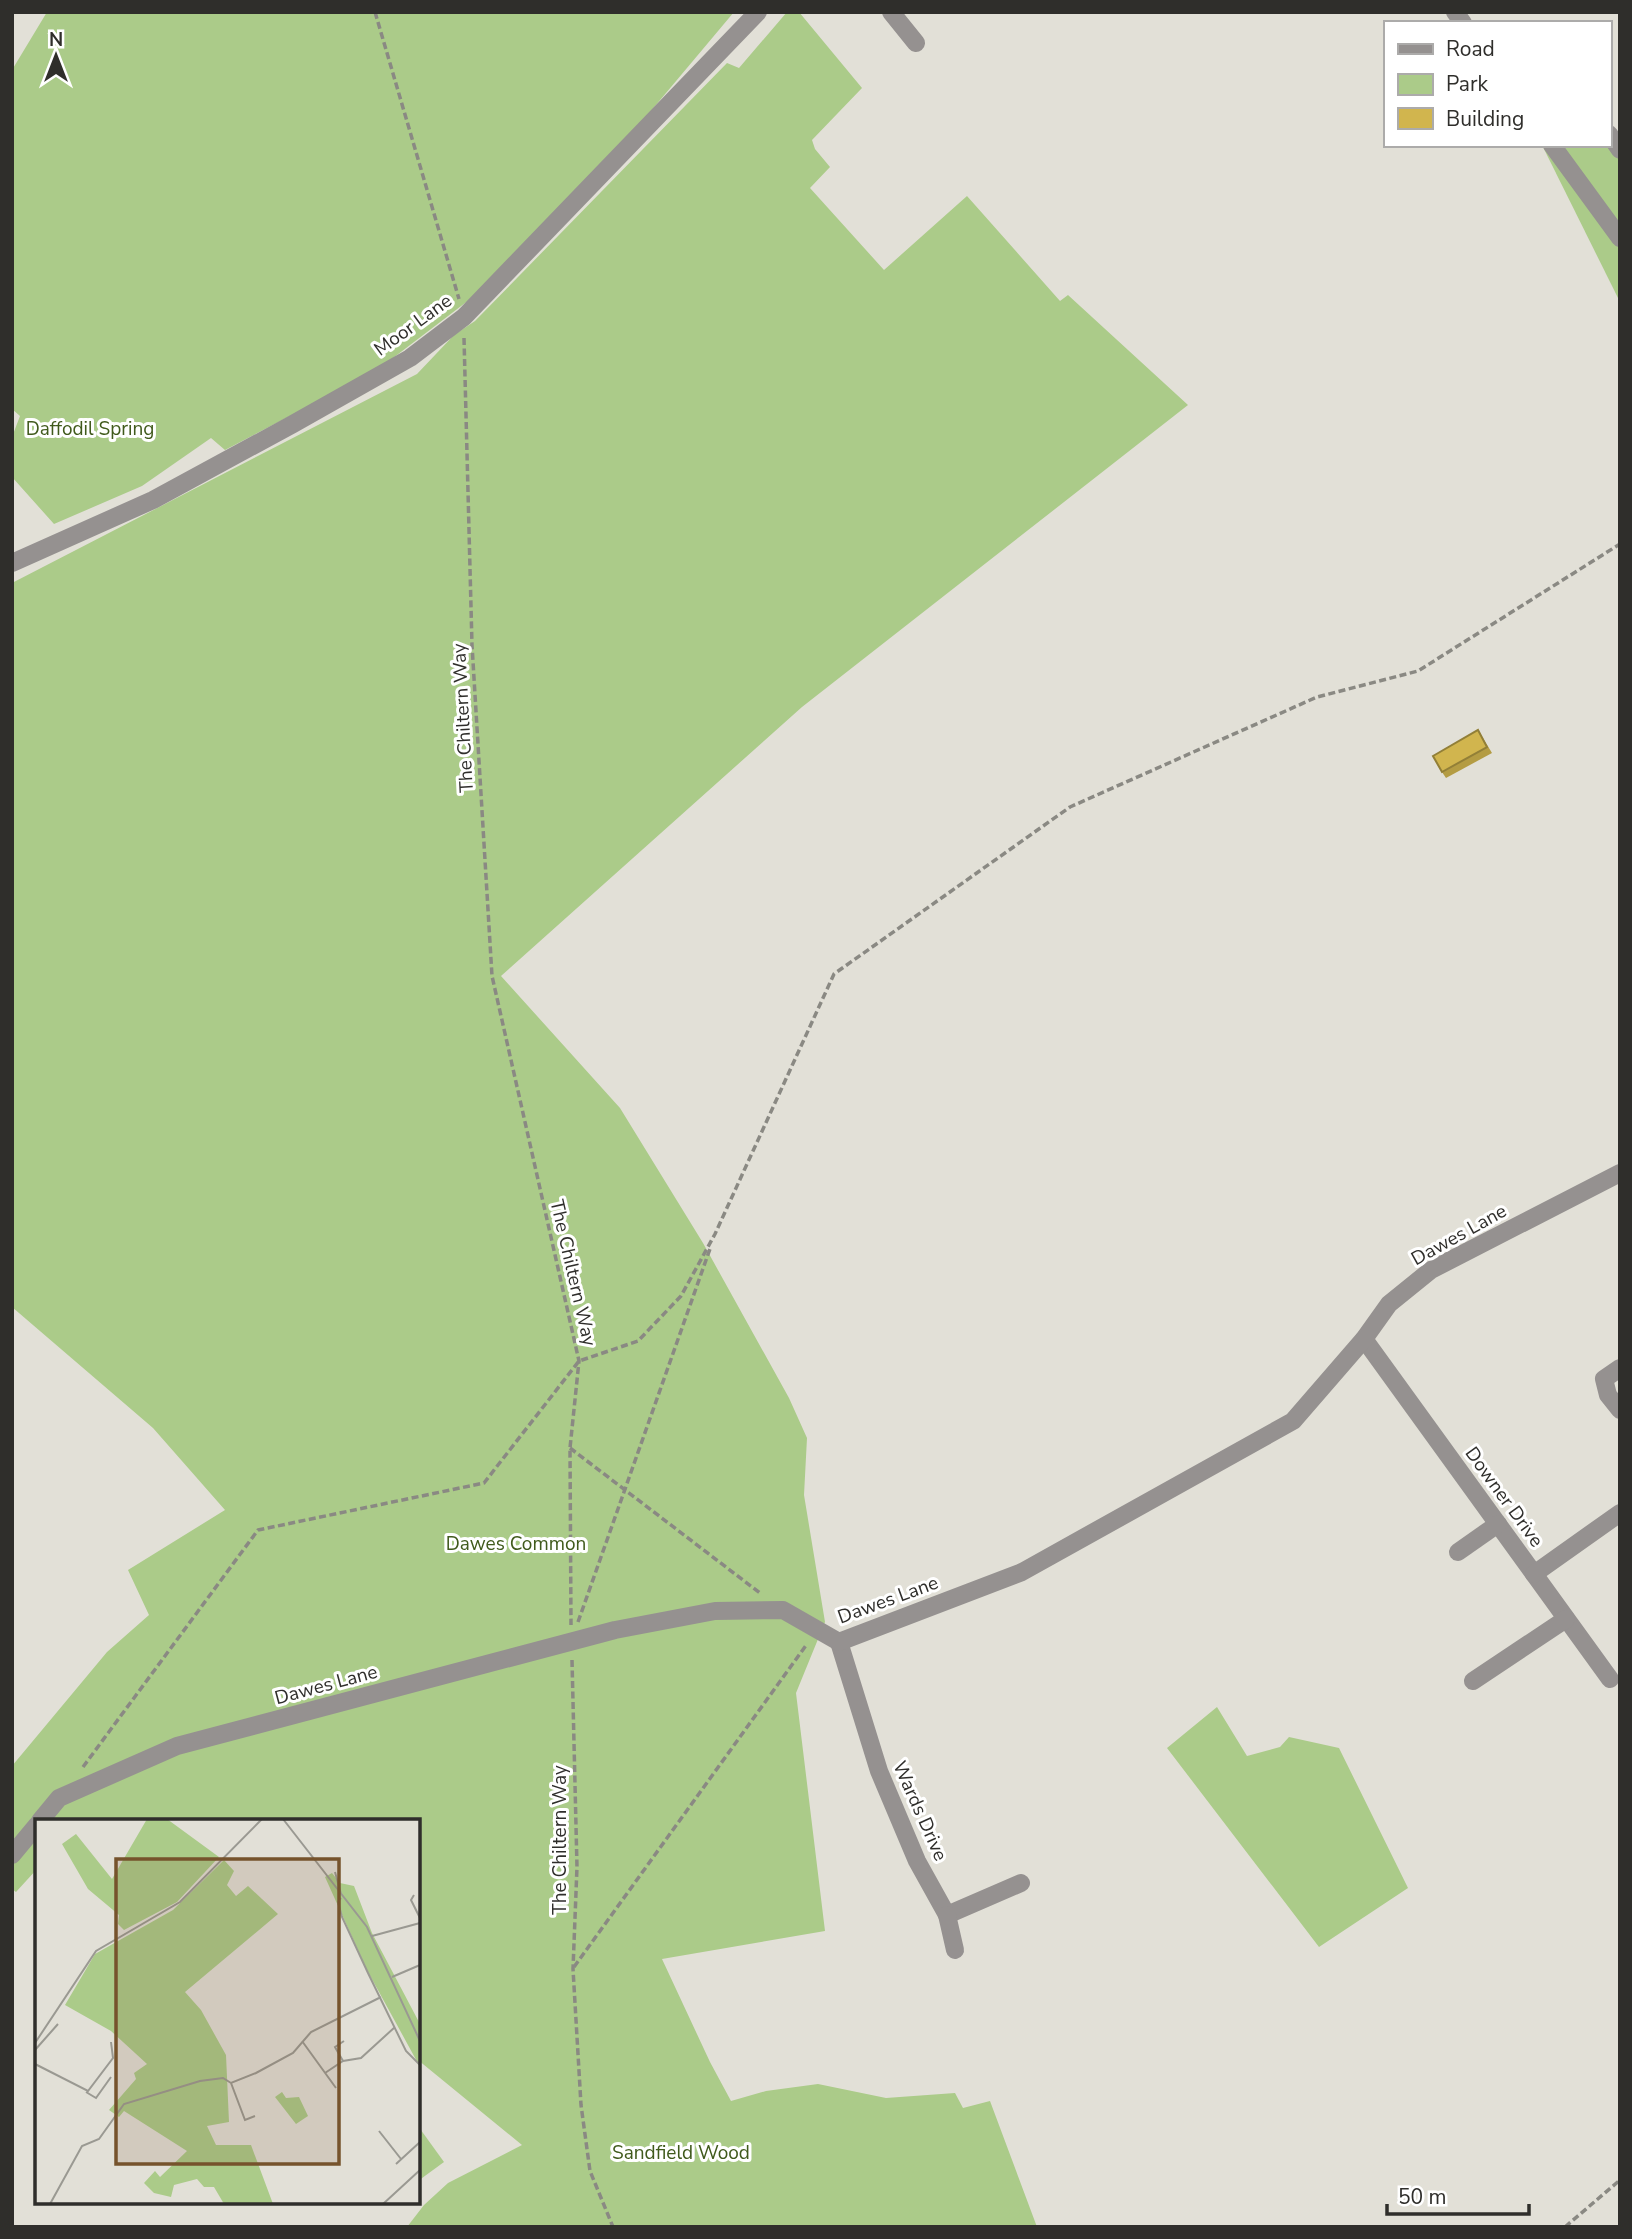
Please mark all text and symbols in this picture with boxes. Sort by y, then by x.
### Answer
north arrow [21,21,91,91]
legend [1384,21,1611,147]
text: N [49,27,63,53]
text: Road [1446,35,1495,63]
text: Park [1446,70,1488,98]
text: Building [1446,105,1524,133]
street label: Moor Lane [369,288,457,362]
park label: Daffodil Spring [26,416,154,442]
street label: The Chiltern Way [446,643,480,793]
street label: The Chiltern Way [544,1197,603,1349]
street label: Dawes Lane [1407,1198,1511,1272]
street label: Downer Drive [1459,1442,1549,1552]
park label: Dawes Common [446,1531,586,1557]
street label: Dawes Lane [834,1570,942,1630]
street label: Dawes Lane [272,1659,380,1711]
street label: Wards Drive [886,1757,954,1865]
street label: The Chiltern Way [547,1765,573,1915]
inset map [35,1819,420,2204]
park label: Sandfield Wood [612,2140,750,2166]
scale bar [1387,2172,1529,2216]
text: 50 m [1398,2183,1447,2211]

